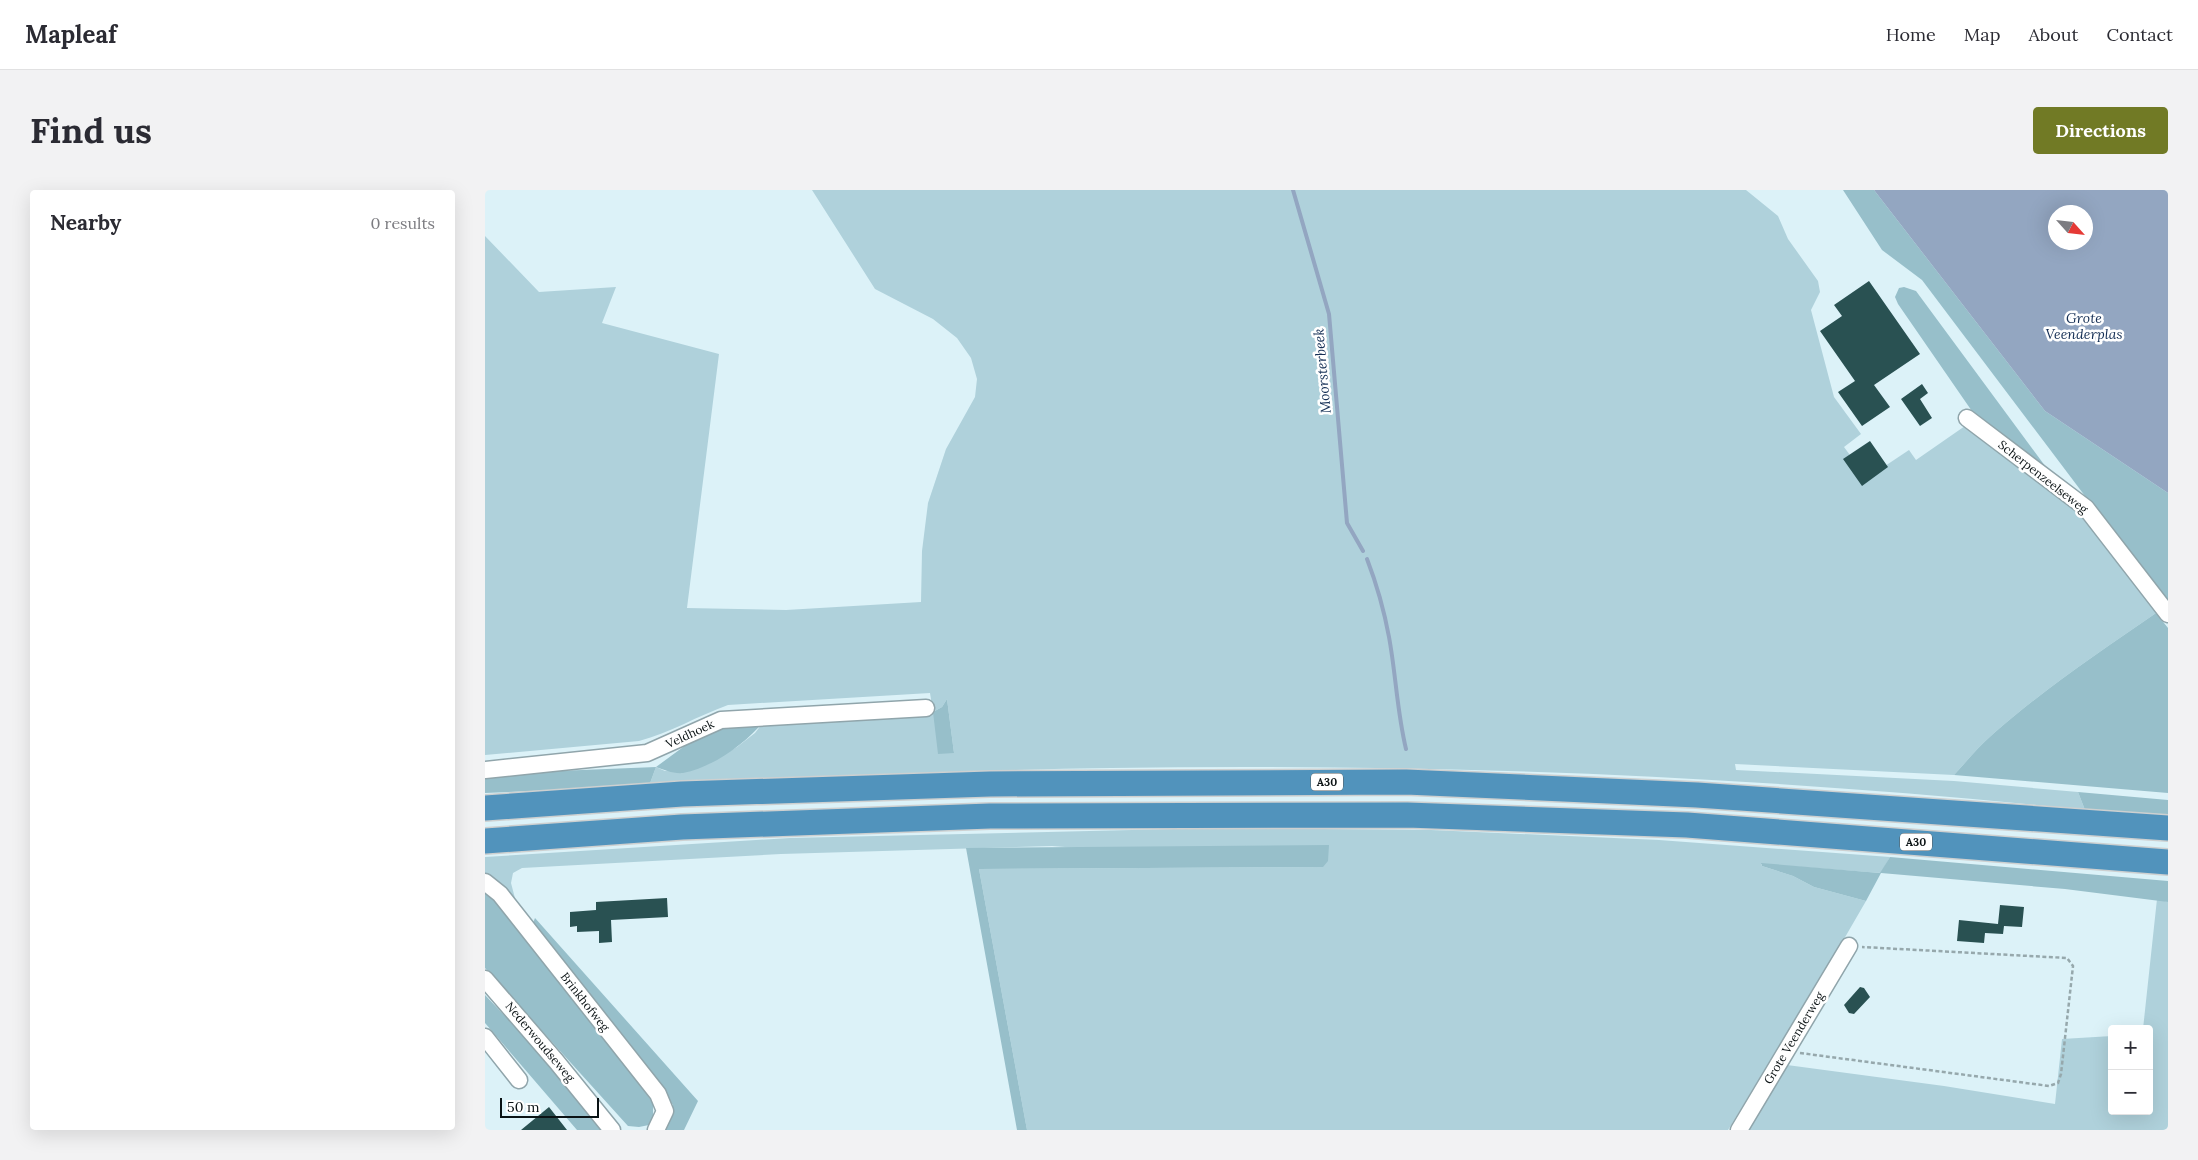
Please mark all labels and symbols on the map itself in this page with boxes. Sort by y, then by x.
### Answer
north arrow [2048,205,2093,250]
water label: Grote Veenderplas [2046,309,2122,343]
water label: Moorsterbeek [1309,328,1335,414]
street label: Scherpenzeelseweg [1995,437,2092,517]
street label: Veldhoek [662,716,717,752]
road number: A30 [1311,774,1343,790]
road number: A30 [1900,834,1932,850]
street label: Brinkhofweg [558,969,613,1034]
street label: Grote Veenderweg [1760,989,1827,1086]
street label: Nederwoudseweg [503,999,578,1085]
scale bar [500,1095,599,1118]

